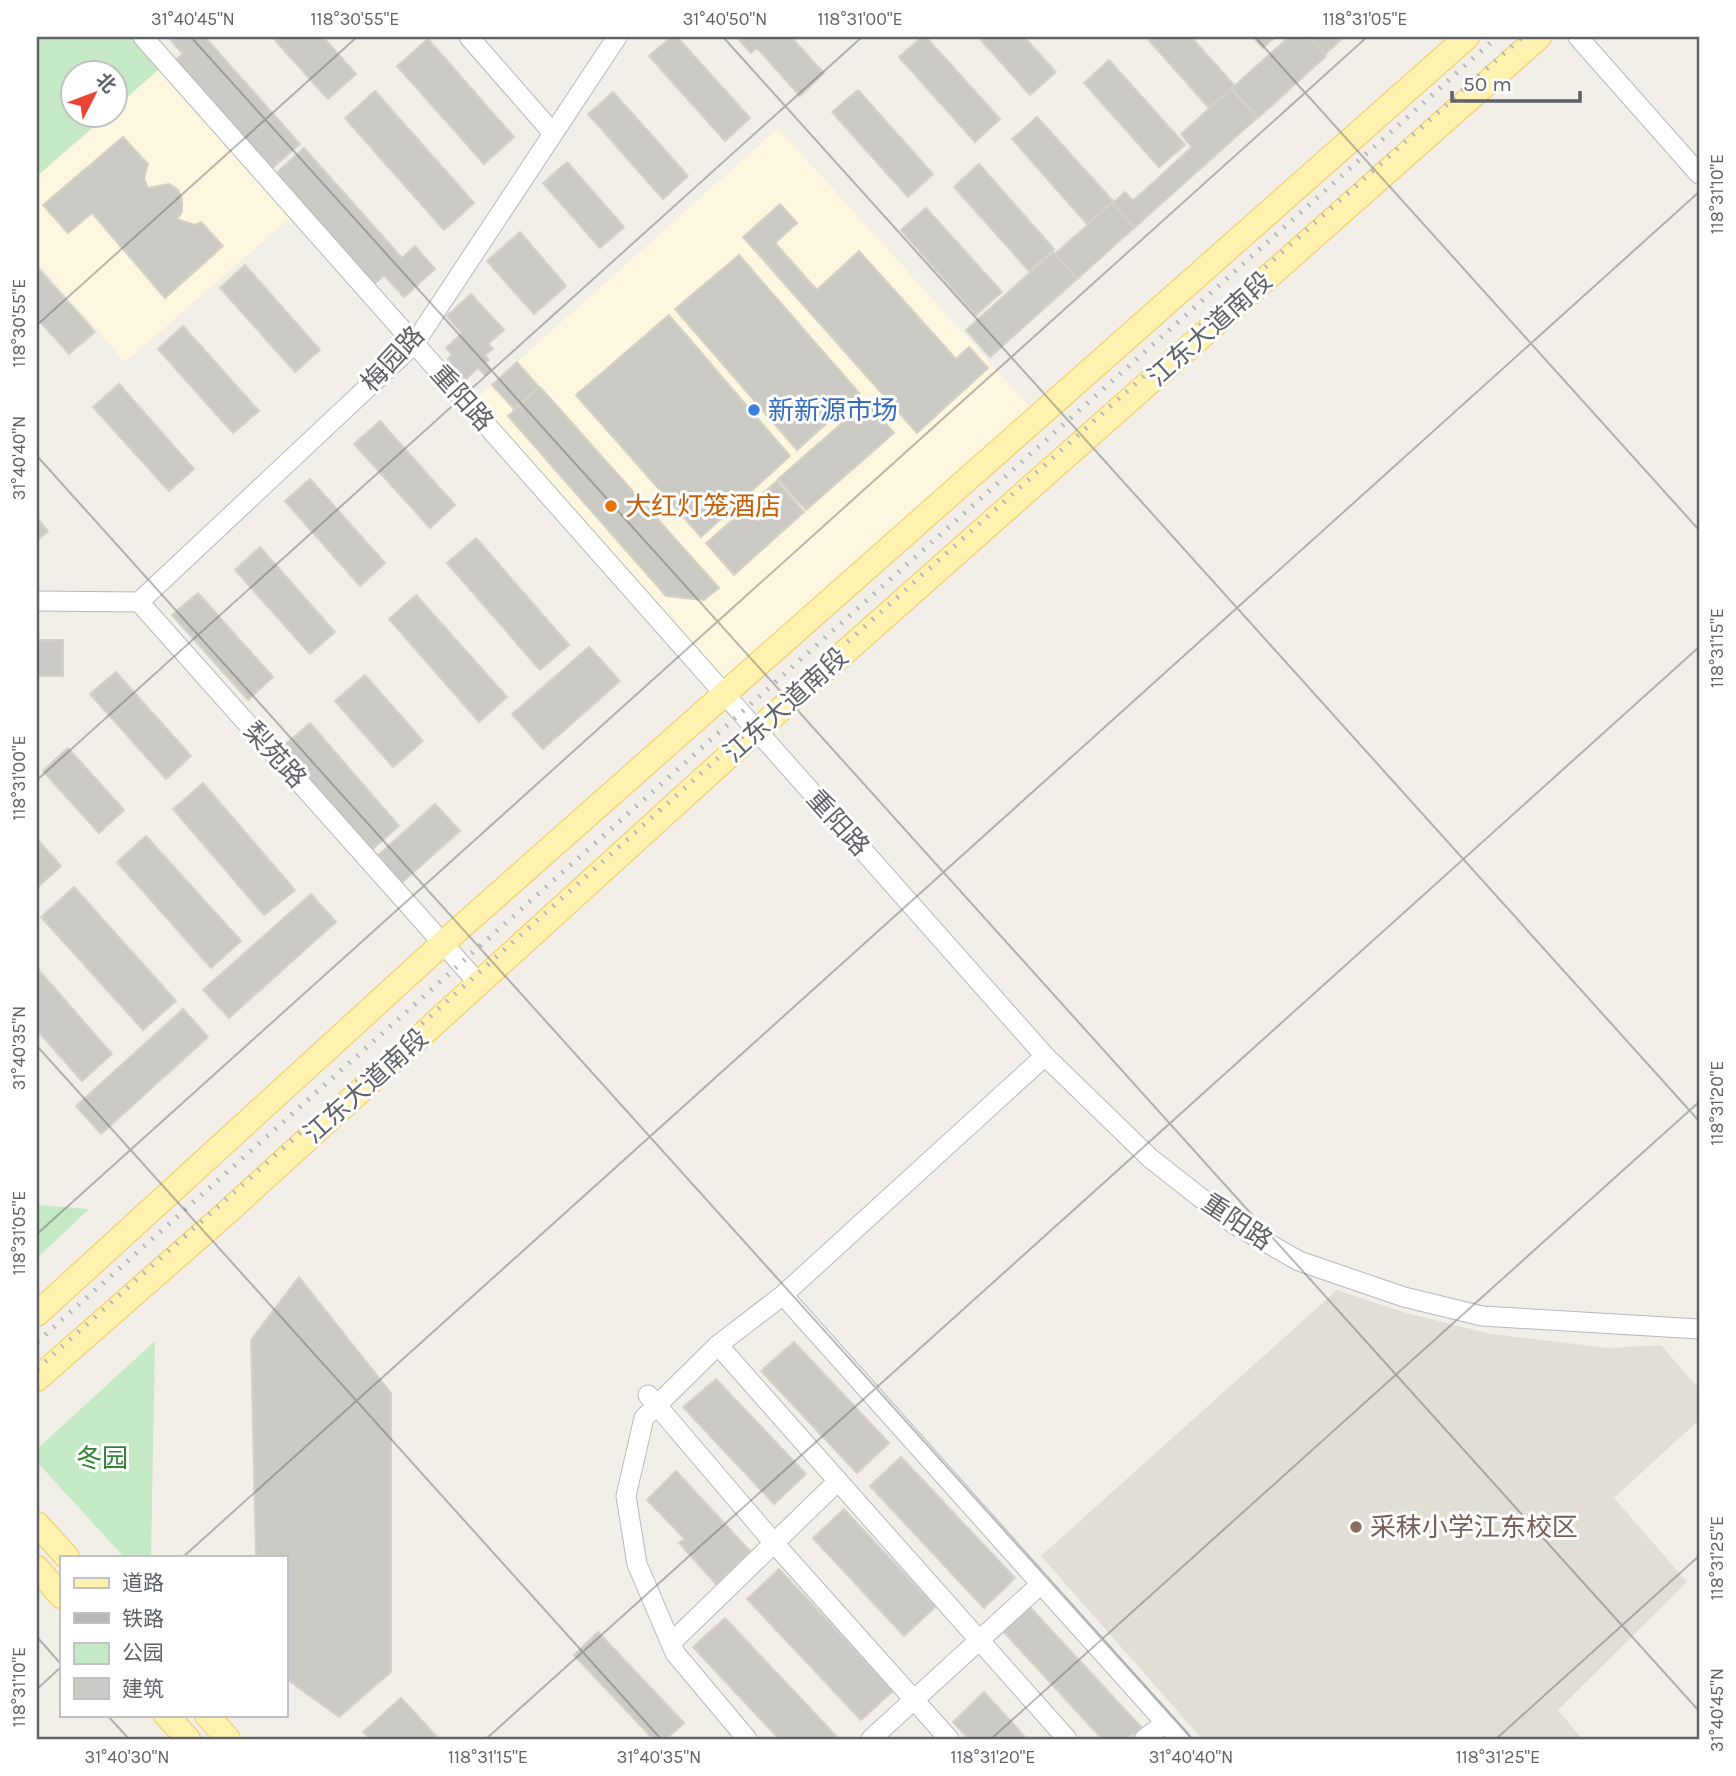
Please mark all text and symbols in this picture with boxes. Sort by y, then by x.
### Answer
text: 31°40'45"N [151,8,235,30]
text: 118°30'55"E [311,8,399,30]
text: 31°40'50"N [683,8,767,30]
text: 118°31'00"E [817,8,903,30]
text: 118°31'05"E [1323,8,1407,30]
north arrow [60,60,130,130]
scale bar [1452,60,1580,104]
text: 北 [91,69,120,98]
text: 50 m [1463,72,1512,96]
text: 118°31'10"E [1706,154,1728,234]
street label: 江东大道南段 [1142,265,1278,393]
text: 118°30'55"E [8,279,30,367]
street label: 梅园路 [355,320,431,398]
street label: 重阳路 [424,359,500,437]
place label: 新新源市场 [768,395,898,426]
marker: 新新源市场 [746,402,762,418]
text: 31°40'40"N [8,416,30,500]
place label: 大红灯笼酒店 [625,491,781,522]
marker: 大红灯笼酒店 [603,498,619,514]
text: 118°31'15"E [1706,608,1728,688]
street label: 江东大道南段 [718,641,854,769]
street label: 梨苑路 [237,716,313,794]
text: 118°31'00"E [8,735,30,821]
street label: 重阳路 [800,784,876,862]
text: 31°40'35"N [8,1006,30,1090]
street label: 江东大道南段 [298,1022,434,1150]
text: 118°31'20"E [1706,1061,1728,1145]
street label: 重阳路 [1196,1187,1278,1257]
text: 118°31'05"E [8,1191,30,1275]
park label: 冬园 [76,1443,128,1474]
place label: 采秣小学江东校区 [1370,1512,1578,1543]
text: 118°31'25"E [1706,1516,1728,1600]
marker: 采秣小学江东校区 [1348,1519,1364,1535]
legend [60,1556,287,1716]
text: 道路 [122,1571,164,1595]
text: 铁路 [122,1607,164,1631]
text: 公园 [122,1641,164,1665]
text: 118°31'10"E [8,1647,30,1727]
text: 31°40'45"N [1706,1668,1728,1752]
text: 建筑 [122,1677,164,1701]
text: 31°40'30"N [85,1746,170,1768]
text: 118°31'15"E [448,1746,528,1768]
text: 31°40'35"N [617,1746,701,1768]
text: 118°31'20"E [951,1746,1035,1768]
text: 31°40'40"N [1149,1746,1233,1768]
text: 118°31'25"E [1456,1746,1540,1768]

